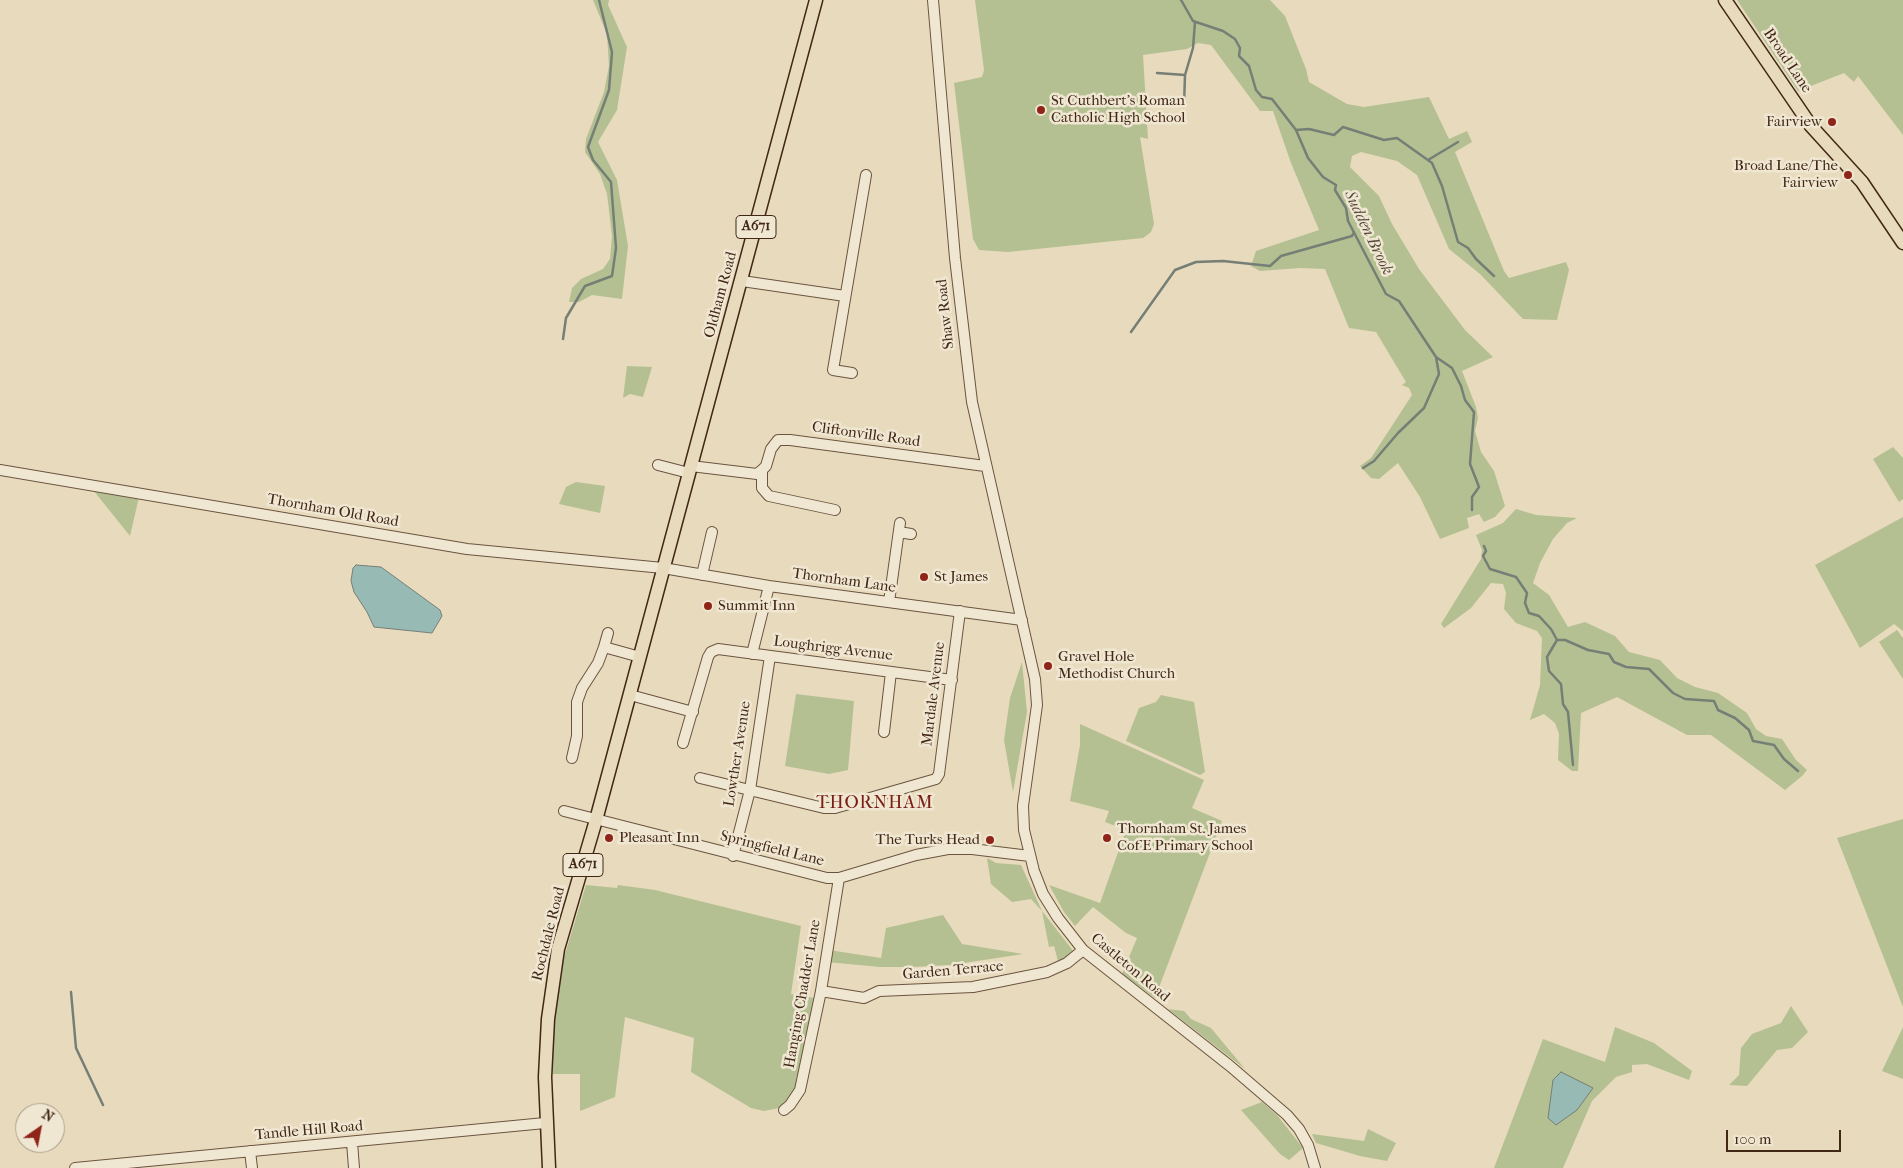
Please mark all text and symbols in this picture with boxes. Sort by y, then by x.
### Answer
street label: Broad Lane [1759,25,1815,97]
place label: St Cuthbert's Roman Catholic High School [1051,92,1185,127]
marker: St Cuthbert's Roman Catholic High School [1035,104,1047,116]
place label: Fairview [1766,113,1822,131]
marker: Fairview [1826,116,1838,128]
place label: Broad Lane/The Fairview [1734,157,1838,192]
marker: Broad Lane/The Fairview [1842,169,1854,181]
water label: Sudden Brook [1339,188,1397,278]
road number: A671 [736,216,776,238]
street label: Oldham Road [701,250,741,340]
street label: Shaw Road [933,278,959,350]
street label: Cliftonville Road [811,418,921,452]
street label: Thornham Old Road [266,491,400,531]
street label: Thornham Lane [791,565,897,597]
place label: St James [934,568,988,586]
marker: St James [918,571,930,583]
place label: Summit Inn [718,597,795,615]
marker: Summit Inn [702,600,714,612]
street label: Loughrigg Avenue [772,633,894,665]
street label: Mardale Avenue [919,641,949,747]
place label: Gravel Hole Methodist Church [1058,648,1175,683]
marker: Gravel Hole Methodist Church [1042,660,1054,672]
street label: Lowther Avenue [721,700,755,808]
district label: THORNHAM [815,793,935,815]
place label: Thornham St. James CofE Primary School [1117,820,1253,855]
street label: Springfield Lane [718,827,826,871]
place label: Pleasant Inn [619,829,699,847]
place label: The Turks Head [875,831,980,849]
marker: Pleasant Inn [603,832,615,844]
marker: Thornham St. James CofE Primary School [1101,832,1113,844]
marker: The Turks Head [984,834,996,846]
road number: A671 [563,854,603,876]
street label: Rochdale Road [529,885,569,983]
street label: Hanging Chadder Lane [781,918,825,1070]
street label: Castleton Road [1087,930,1173,1006]
street label: Garden Terrace [902,958,1004,984]
north arrow [15,1103,65,1153]
text: N [39,1106,57,1126]
street label: Tandle Hill Road [254,1117,364,1145]
scale bar [1728,1120,1843,1152]
text: 100 m [1734,1130,1772,1148]

